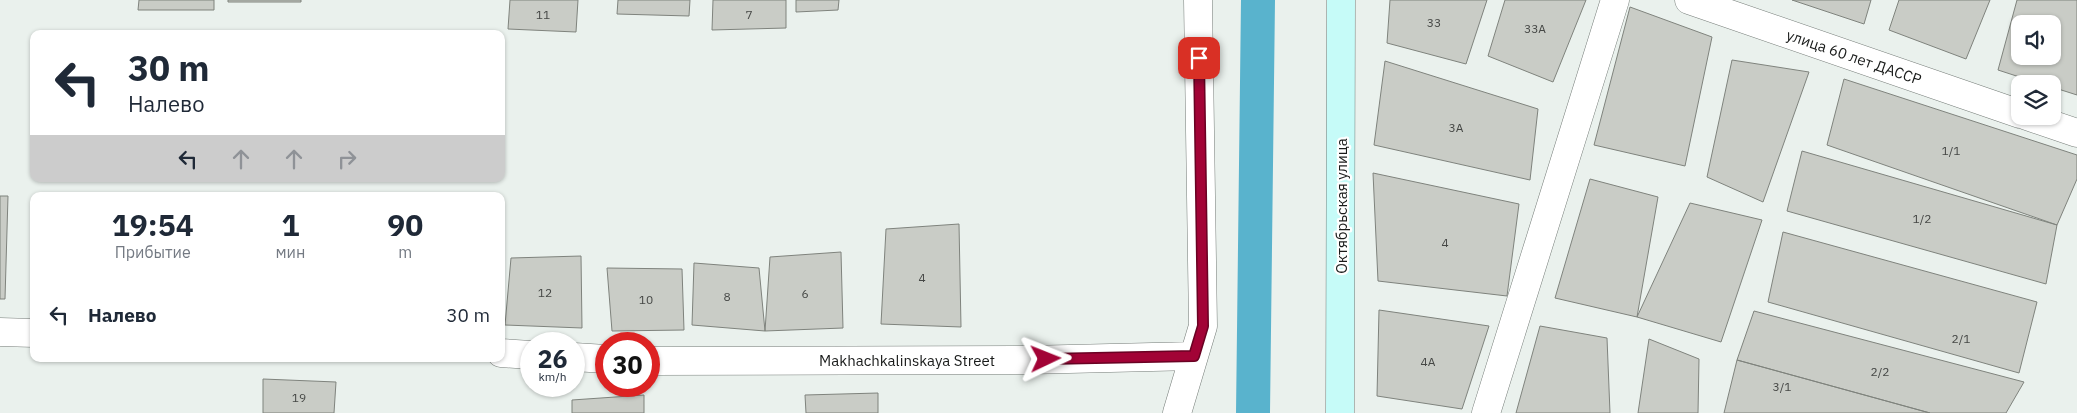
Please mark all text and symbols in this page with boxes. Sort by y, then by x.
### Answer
house number: 11 [536,7,550,22]
house number: 7 [745,7,753,22]
house number: 33 [1427,15,1441,30]
map controls [2011,15,2061,125]
button: sound [2011,15,2061,65]
house number: 33А [1524,21,1546,36]
street label: улица 60 лет ДАССР [1784,25,1924,89]
pin [1178,37,1220,79]
icon: arrive [1185,44,1213,72]
text: 30 m [128,45,210,91]
icon: left [45,50,110,115]
button: layers [2011,75,2061,125]
text: Налево [128,89,205,118]
house number: 3А [1449,120,1464,135]
street label: Октябрьская улица [1332,138,1351,274]
house number: 1/1 [1942,143,1961,158]
icon: left [174,145,202,173]
icon: ahead [227,145,255,173]
icon: ahead [280,145,308,173]
icon: right [333,145,361,173]
text: 19:54 [112,205,194,244]
text: 1 [281,205,299,244]
text: 90 [387,205,423,244]
house number: 1/2 [1913,211,1932,226]
house number: 4 [1441,235,1449,250]
text: Прибытие [115,242,191,262]
text: мин [275,242,305,262]
text: m [398,242,412,262]
house number: 4 [918,270,926,285]
house number: 12 [538,285,552,300]
house number: 6 [801,286,809,301]
house number: 8 [723,289,731,304]
house number: 10 [639,292,653,307]
icon: left [45,301,73,329]
text: Налево [88,303,157,327]
text: 30 m [446,303,490,327]
house number: 2/1 [1952,331,1971,346]
speed limit sign: 30 [595,332,660,397]
position arrow [1019,332,1071,384]
text: 26 [537,342,568,375]
street label: Makhachkalinskaya Street [819,351,995,370]
house number: 4А [1421,354,1436,369]
house number: 2/2 [1871,364,1890,379]
text: km/h [538,369,567,384]
house number: 3/1 [1773,379,1792,394]
house number: 19 [292,390,306,405]

